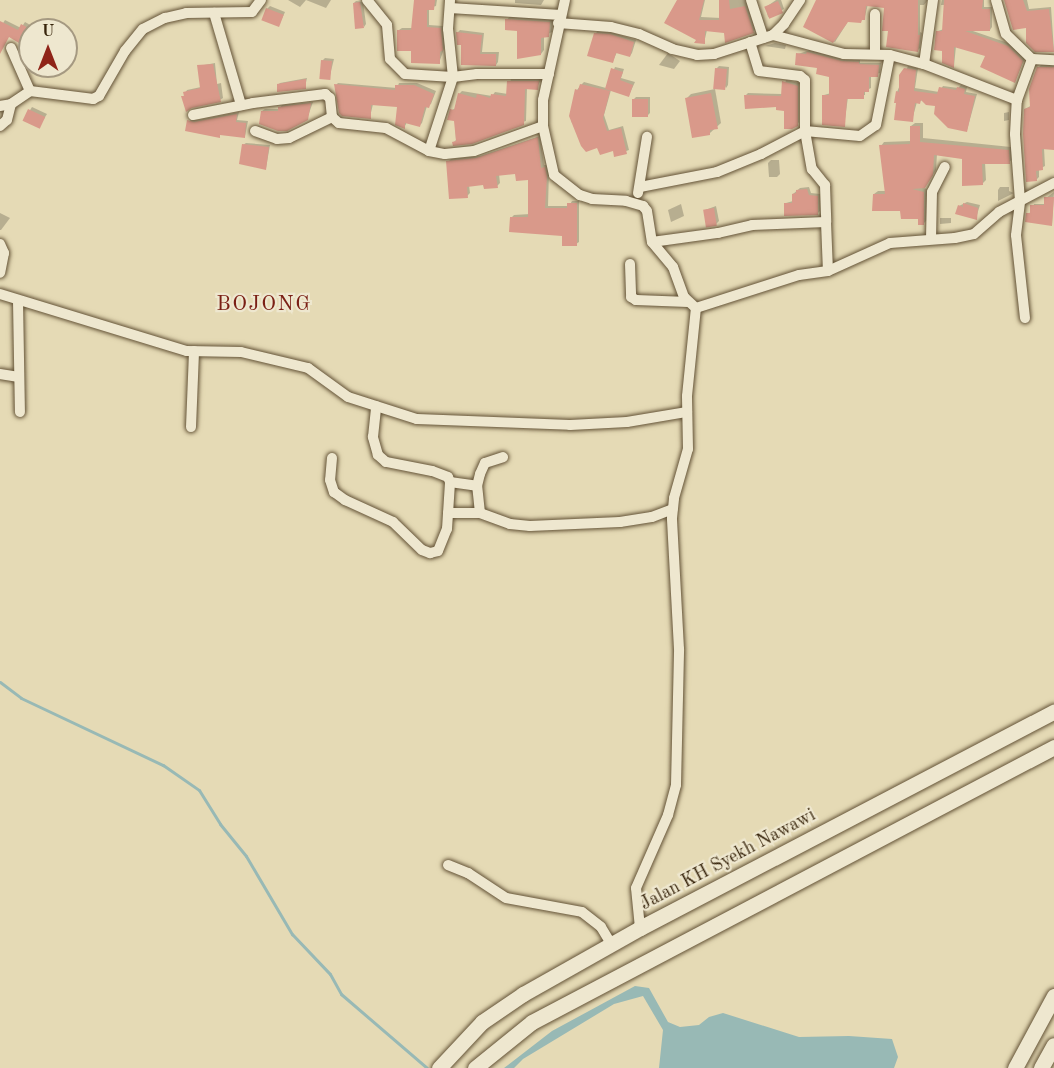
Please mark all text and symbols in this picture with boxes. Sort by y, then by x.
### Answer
north arrow [18,18,78,78]
text: U [42,24,54,40]
district label: BOJONG [216,292,312,318]
street label: Jalan KH Syekh Nawawi [637,805,819,915]

